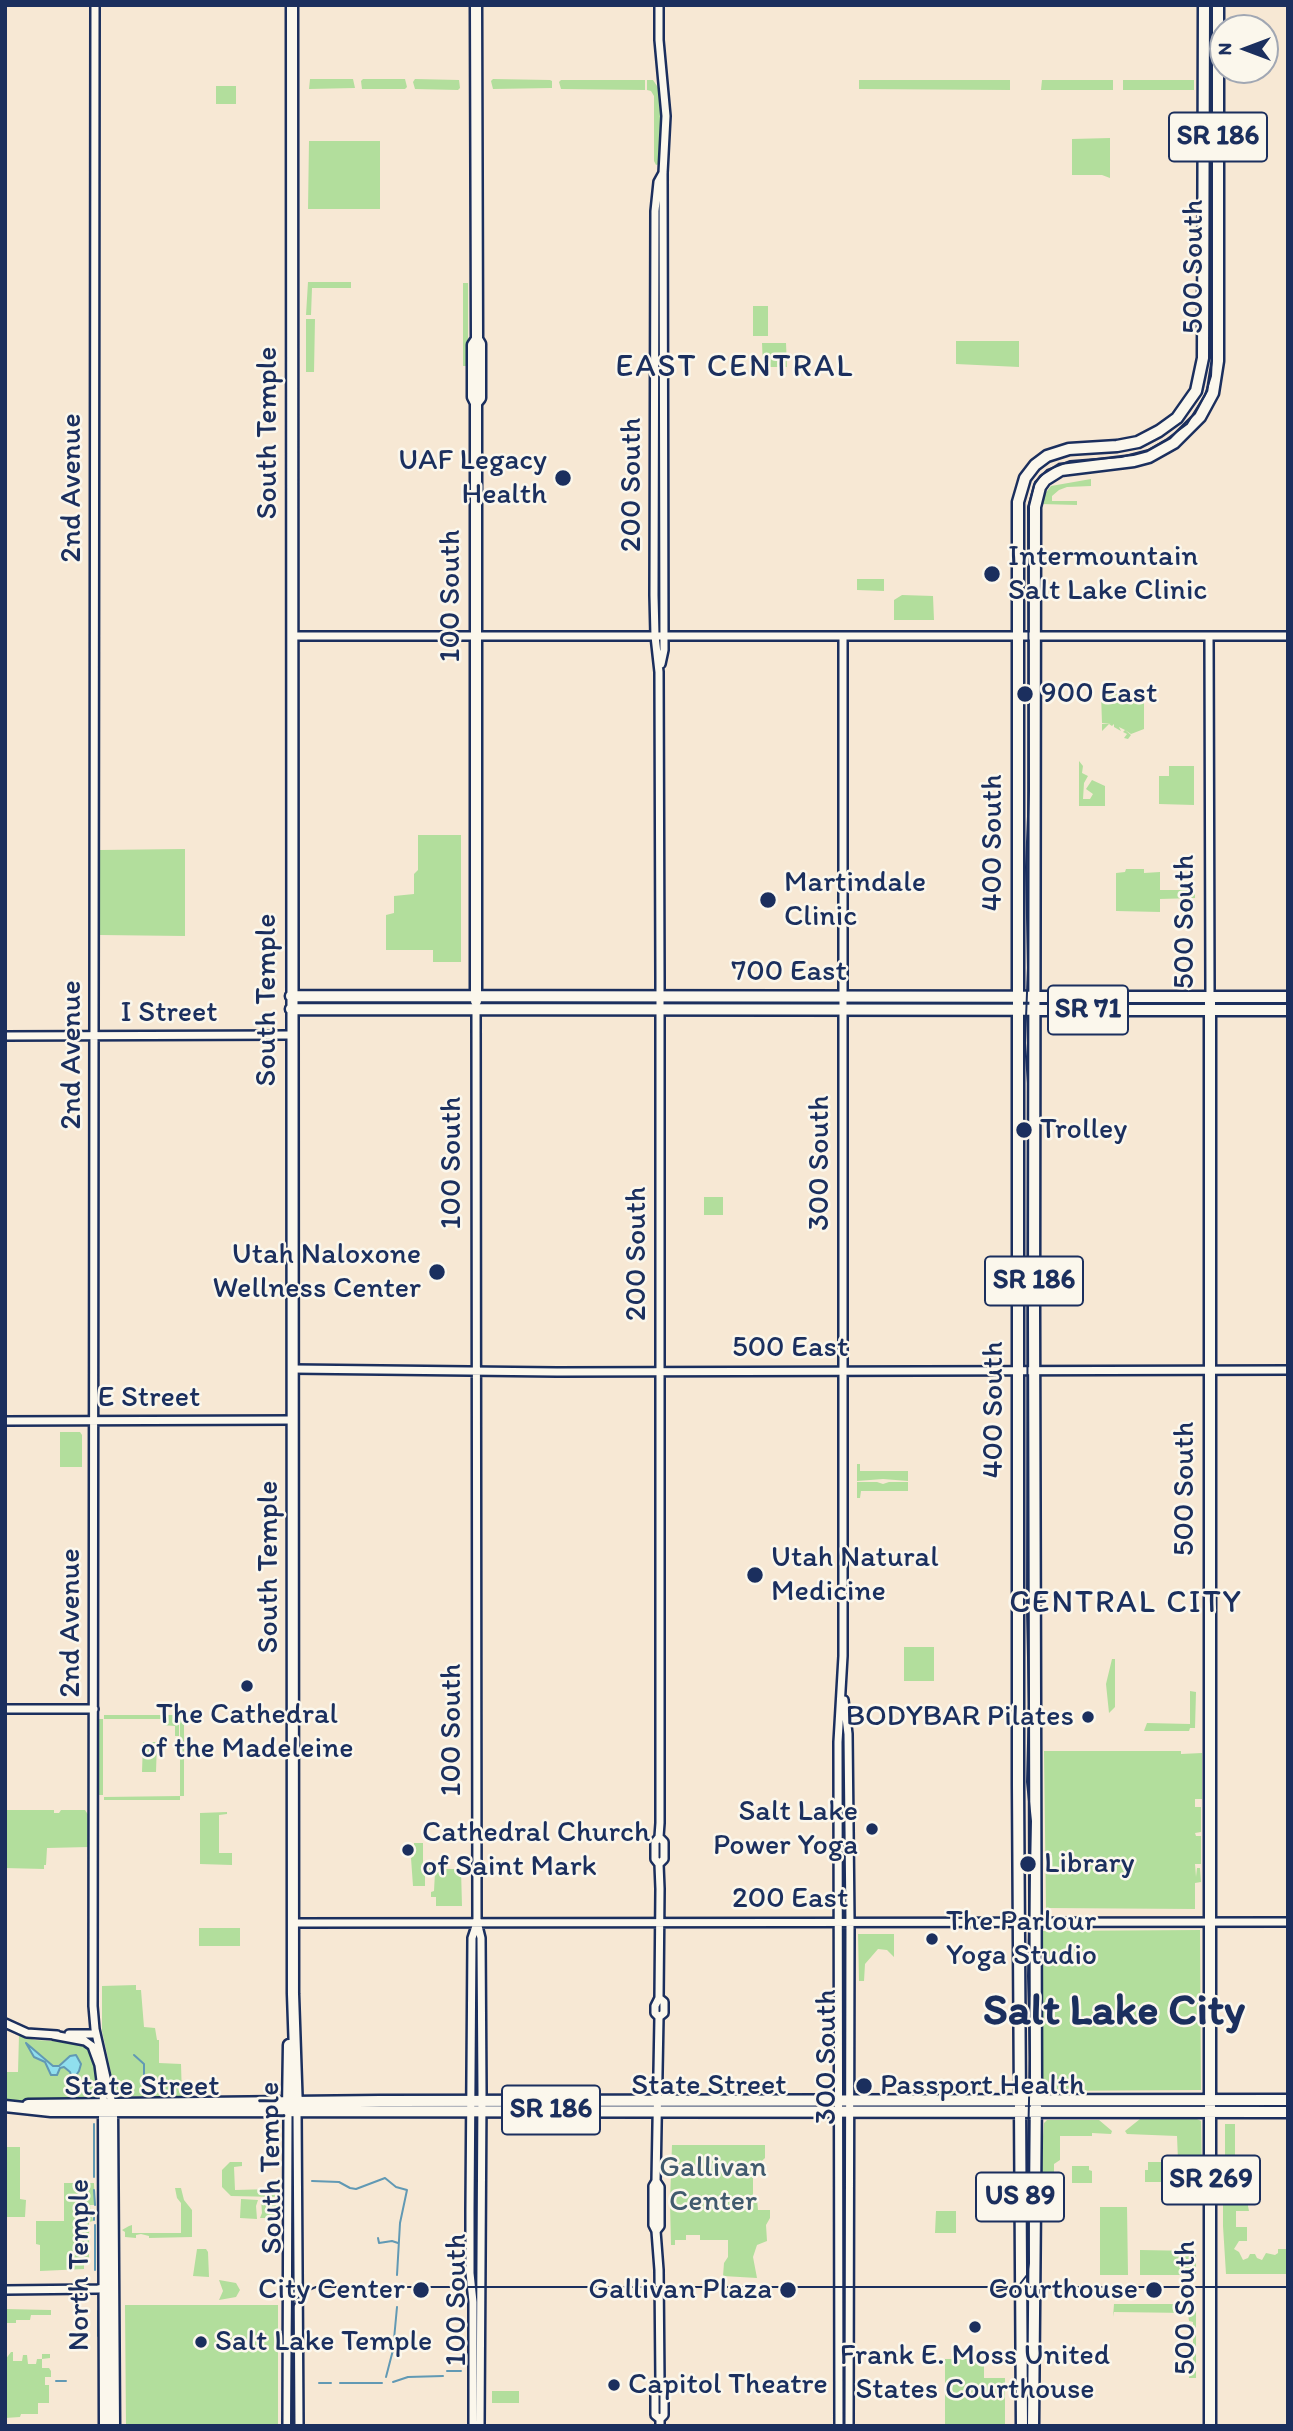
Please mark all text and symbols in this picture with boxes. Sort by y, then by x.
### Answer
north arrow [1209,14,1279,84]
text: N [1213,43,1236,55]
road number: SR 186 [1169,113,1267,162]
street label: 500 South [1176,200,1212,334]
street label: South Temple [250,347,286,519]
district label: EAST CENTRAL [617,349,853,387]
street label: 2nd Avenue [54,413,90,563]
street label: 200 South [614,418,650,552]
place label: UAF Legacy Health [398,443,547,514]
marker: UAF Legacy Health [553,468,573,488]
street label: 100 South [433,530,469,662]
place label: Intermountain Salt Lake Clinic [1008,539,1207,610]
marker: Intermountain Salt Lake Clinic [982,564,1002,584]
place label: 900 East [1041,676,1157,712]
marker: 900 East [1015,684,1035,704]
street label: 400 South [975,775,1011,911]
street label: 500 South [1167,855,1203,989]
place label: Martindale Clinic [784,865,926,936]
marker: Martindale Clinic [758,890,778,910]
street label: South Temple [249,914,285,1086]
street label: 700 East [731,954,847,990]
street label: 2nd Avenue [54,980,90,1130]
road number: SR 71 [1048,986,1128,1034]
street label: I Street [120,995,218,1031]
street label: 300 South [802,1095,838,1231]
street label: 100 South [434,1097,470,1229]
place label: Trolley [1040,1112,1127,1148]
marker: Trolley [1014,1120,1034,1140]
street label: 200 South [619,1187,655,1321]
place label: Utah Naloxone Wellness Center [212,1237,421,1308]
road number: SR 186 [985,1256,1083,1306]
marker: Utah Naloxone Wellness Center [427,1262,447,1282]
street label: 500 East [732,1330,848,1366]
street label: 400 South [976,1342,1012,1478]
street label: E Street [98,1380,200,1416]
street label: 500 South [1167,1422,1203,1556]
street label: South Temple [251,1481,287,1653]
place label: Utah Natural Medicine [771,1540,939,1610]
street label: 2nd Avenue [53,1548,89,1698]
marker: Utah Natural Medicine [745,1565,765,1585]
district label: CENTRAL CITY [1011,1585,1241,1623]
street label: 100 South [434,1664,470,1796]
marker: The Cathedral of the Madeleine [239,1678,255,1694]
place label: The Cathedral of the Madeleine [141,1697,353,1768]
place label: BODYBAR Pilates [846,1699,1074,1735]
marker: BODYBAR Pilates [1080,1709,1096,1725]
place label: Salt Lake Power Yoga [713,1794,858,1864]
place label: Cathedral Church of Saint Mark [422,1815,650,1885]
marker: Salt Lake Power Yoga [864,1821,880,1837]
marker: Cathedral Church of Saint Mark [400,1842,416,1858]
place label: Library [1044,1846,1134,1882]
marker: Library [1018,1854,1038,1874]
street label: 200 East [732,1881,848,1917]
place label: The Parlour Yoga Studio [946,1904,1097,1974]
marker: The Parlour Yoga Studio [924,1931,940,1947]
district label: Salt Lake City [983,1987,1245,2039]
street label: 300 South [809,1989,845,2125]
street label: State Street [631,2068,787,2104]
place label: Passport Health [880,2068,1085,2104]
street label: State Street [64,2069,220,2105]
marker: Passport Health [854,2076,874,2096]
street label: South Temple [252,2081,292,2255]
road number: SR 186 [502,2086,600,2134]
park label: Gallivan Center [659,2150,767,2220]
road number: SR 269 [1162,2156,1260,2204]
road number: US 89 [976,2172,1064,2222]
street label: North Temple [62,2179,98,2351]
street label: 100 South [439,2234,475,2366]
street label: 500 South [1168,2241,1204,2375]
place label: City Center [258,2272,405,2308]
place label: Gallivan Plaza [588,2272,772,2308]
place label: Courthouse [988,2272,1138,2308]
marker: City Center [411,2280,431,2300]
marker: Gallivan Plaza [778,2280,798,2300]
marker: Courthouse [1144,2280,1164,2300]
marker: Frank E. Moss United States Courthouse [967,2319,983,2335]
place label: Salt Lake Temple [215,2324,432,2360]
marker: Salt Lake Temple [193,2334,209,2350]
place label: Frank E. Moss United States Courthouse [840,2338,1110,2408]
place label: Capitol Theatre [628,2367,828,2403]
marker: Capitol Theatre [606,2377,622,2393]

